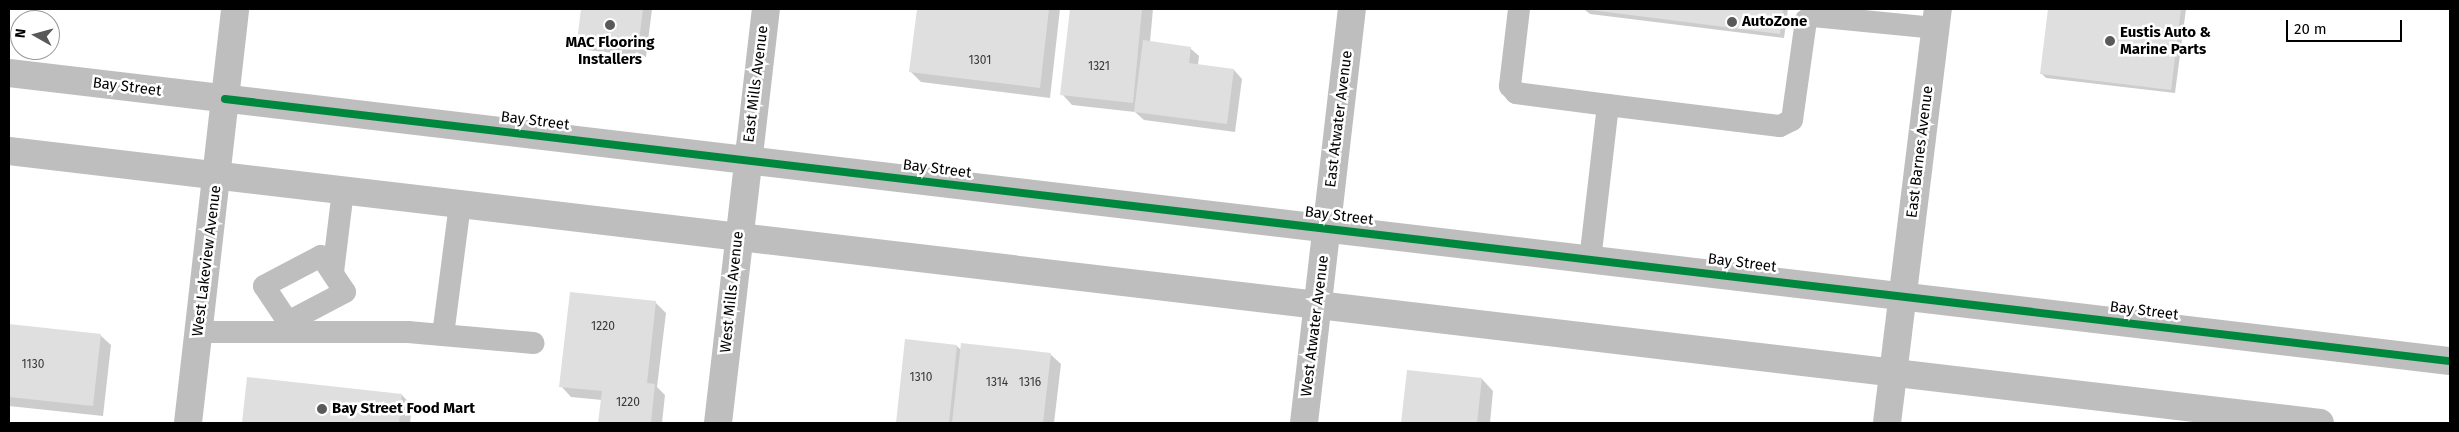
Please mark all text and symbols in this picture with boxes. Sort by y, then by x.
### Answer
north arrow [10,10,60,60]
scale bar [2289,10,2405,42]
place label: AutoZone [1742,13,1807,31]
marker: AutoZone [1726,16,1738,28]
marker: MAC Flooring Installers [604,19,616,31]
text: 20 m [2294,20,2327,38]
place label: Eustis Auto & Marine Parts [2120,23,2211,58]
street label: East Mills Avenue [740,24,772,144]
text: N [12,28,30,39]
place label: MAC Flooring Installers [566,33,654,68]
marker: Eustis Auto & Marine Parts [2104,35,2116,47]
street label: East Atwater Avenue [1322,49,1356,189]
house number: 1301 [969,54,991,68]
house number: 1321 [1088,60,1110,74]
street label: Bay Street [92,74,162,100]
street label: East Barnes Avenue [1903,85,1937,219]
street label: Bay Street [500,108,570,134]
street label: Bay Street [902,156,972,182]
street label: West Lakeview Avenue [189,184,225,338]
street label: Bay Street [1304,203,1374,229]
street label: West Mills Avenue [717,230,747,354]
street label: Bay Street [1707,250,1777,276]
street label: West Atwater Avenue [1297,254,1333,398]
street label: Bay Street [2109,298,2179,324]
house number: 1220 [591,320,615,334]
house number: 1130 [22,358,44,372]
house number: 1310 [910,371,932,385]
house number: 1314 [986,376,1008,390]
house number: 1316 [1019,376,1041,390]
house number: 1220 [616,396,640,410]
place label: Bay Street Food Mart [332,400,475,418]
marker: Bay Street Food Mart [316,403,328,415]

